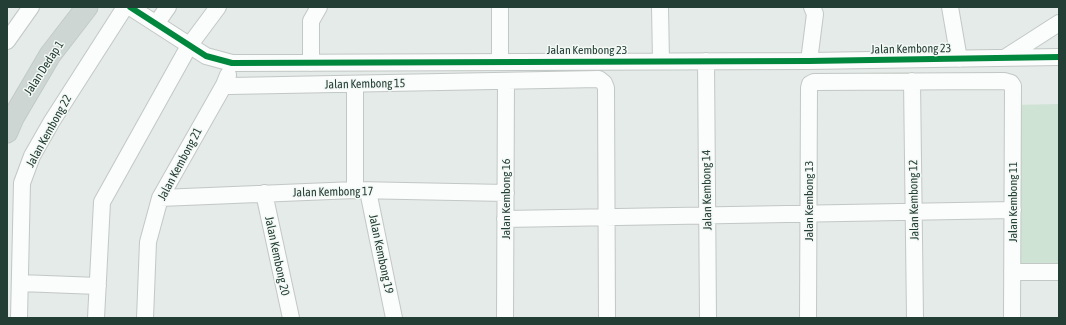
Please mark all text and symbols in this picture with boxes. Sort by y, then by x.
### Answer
street label: Jalan Dedap 1 [21,38,67,98]
street label: Jalan Kembong 23 [871,41,951,57]
street label: Jalan Kembong 23 [547,43,627,57]
street label: Jalan Kembong 15 [325,76,405,92]
street label: Jalan Kembong 22 [23,92,75,170]
street label: Jalan Kembong 21 [155,125,205,203]
street label: Jalan Kembong 14 [699,150,715,230]
street label: Jalan Kembong 16 [499,159,513,239]
street label: Jalan Kembong 12 [906,160,922,240]
street label: Jalan Kembong 13 [802,161,816,241]
street label: Jalan Kembong 11 [1006,162,1020,242]
street label: Jalan Kembong 17 [293,184,373,200]
street label: Jalan Kembong 19 [366,213,396,295]
street label: Jalan Kembong 20 [262,215,292,297]

